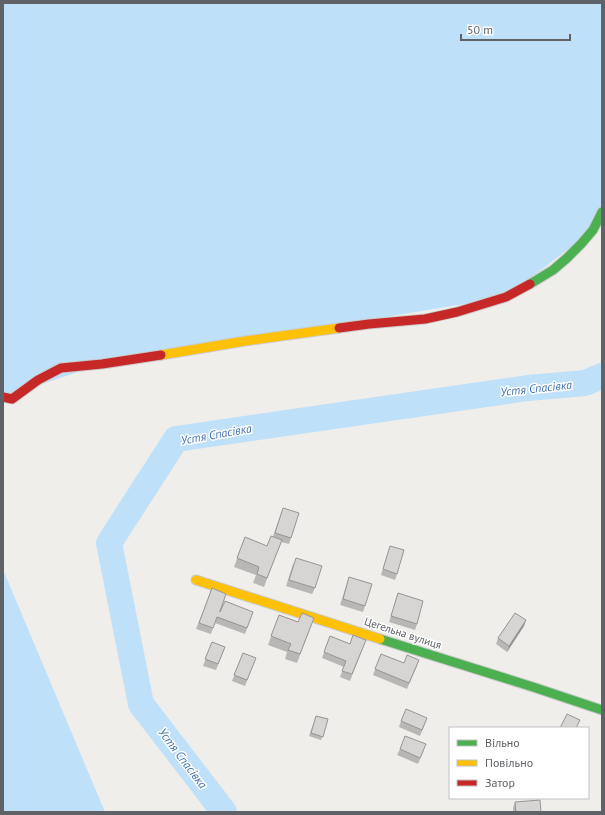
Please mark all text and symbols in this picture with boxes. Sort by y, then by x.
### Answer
scale bar [461,16,570,42]
text: 50 m [467,22,493,37]
water label: Устя Спасівка [499,377,573,399]
water label: Устя Спасівка [179,420,253,448]
street label: Цегельна вулиця [363,614,443,652]
water label: Устя Спасівка [155,725,211,791]
legend [449,727,589,799]
text: Вільно [485,735,520,750]
text: Повільно [485,755,533,770]
text: Затор [485,775,515,790]

